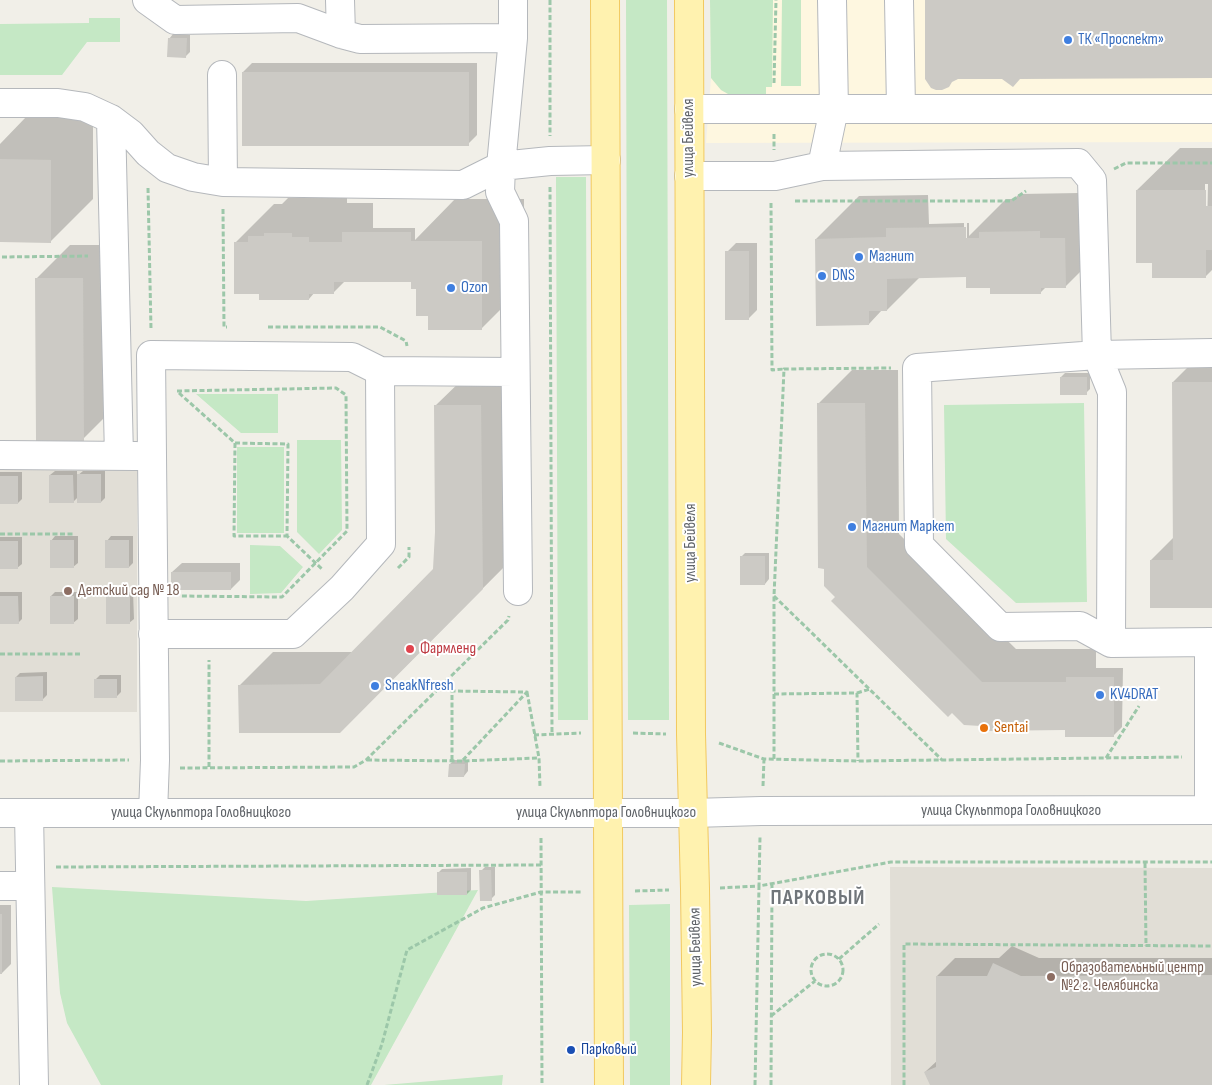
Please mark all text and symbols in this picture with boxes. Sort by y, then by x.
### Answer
place label: ТК «Проспект» [1078,30,1164,50]
marker: ТК «Проспект» [1062,34,1074,46]
street label: улица Бейвеля [679,99,699,177]
place label: Магнит [869,247,914,267]
marker: Магнит [853,251,865,263]
place label: DNS [832,266,855,286]
marker: DNS [816,270,828,282]
place label: Ozon [461,278,488,298]
marker: Ozon [445,282,457,294]
street label: улица Бейвеля [681,504,701,582]
place label: Магнит Маркет [862,517,955,537]
marker: Магнит Маркет [846,521,858,533]
place label: Детский сад № 18 [78,581,179,601]
marker: Детский сад № 18 [62,585,74,597]
place label: Фармленд [420,639,476,659]
marker: Фармленд [404,643,416,655]
place label: SneakNfresh [385,676,454,696]
marker: SneakNfresh [369,680,381,692]
place label: KV4DRAT [1110,685,1159,705]
marker: KV4DRAT [1094,689,1106,701]
place label: Sentai [994,718,1028,738]
marker: Sentai [978,722,990,734]
street label: улица Скульптора Головницкого [921,801,1101,821]
street label: улица Скульптора Головницкого [111,803,291,823]
street label: улица Скульптора Головницкого [516,803,696,823]
district label: ПАРКОВЫЙ [770,886,866,912]
street label: улица Бейвеля [686,907,706,987]
place label: Образовательный центр №2 г. Челябинска [1061,958,1204,996]
marker: Образовательный центр №2 г. Челябинска [1045,971,1057,983]
place label: Парковый [581,1040,637,1060]
marker: Парковый [565,1044,577,1056]

